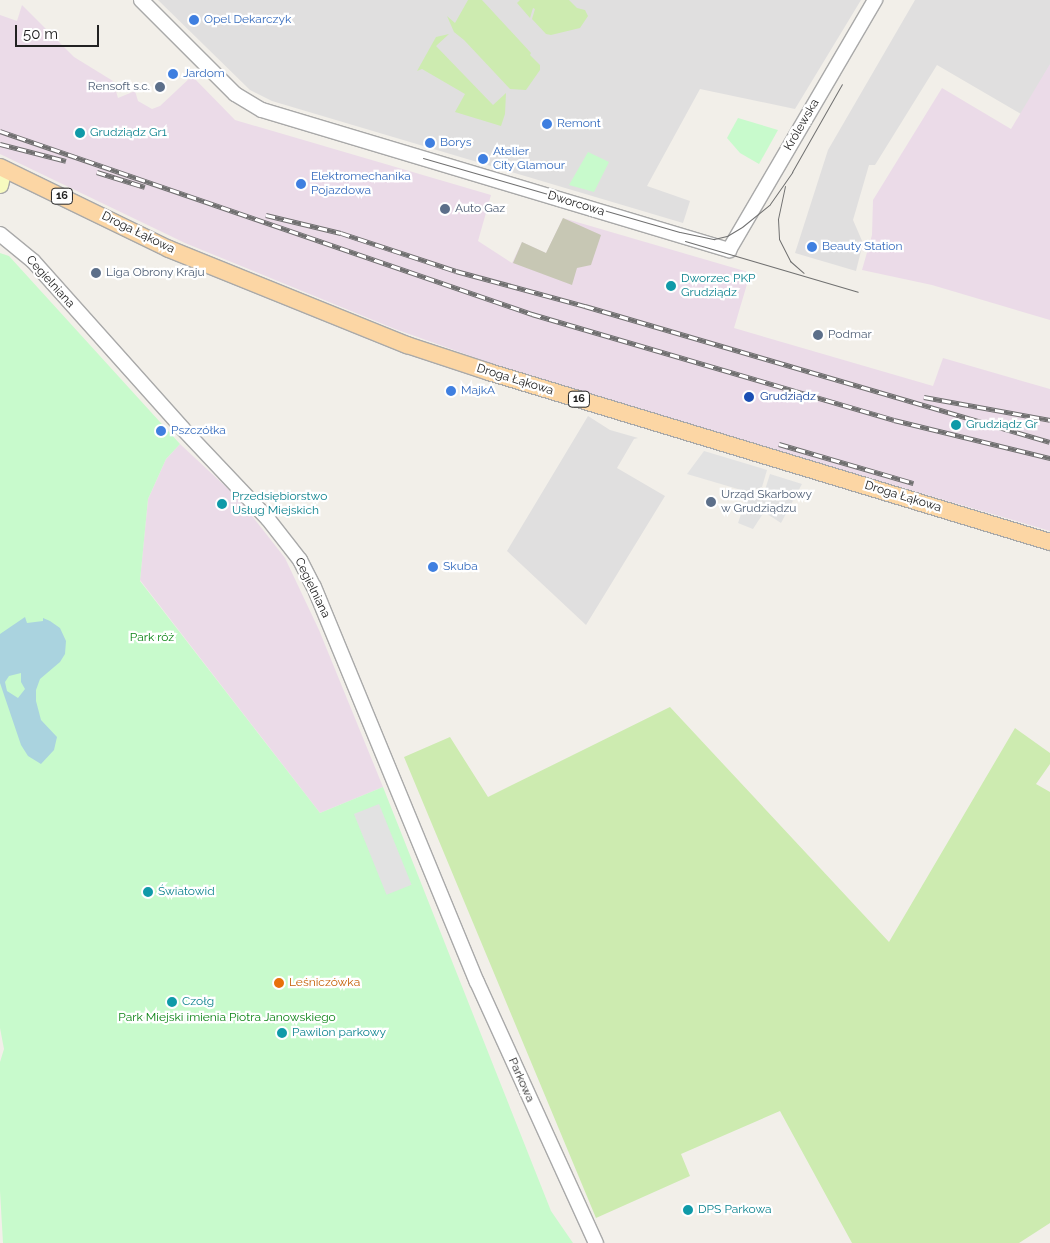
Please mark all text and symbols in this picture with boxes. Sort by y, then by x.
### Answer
place label: Opel Dekarczyk [204,13,292,27]
marker: Opel Dekarczyk [188,14,200,26]
scale bar [18,15,101,47]
text: 50 m [23,25,58,43]
place label: Jardom [183,67,225,81]
marker: Jardom [167,68,179,80]
place label: Rensoft s.c. [88,80,150,94]
marker: Rensoft s.c. [154,81,166,93]
street label: Królewska [781,97,823,153]
place label: Remont [557,117,601,131]
marker: Remont [541,118,553,130]
place label: Grudziądz Gr1 [90,126,167,140]
marker: Grudziądz Gr1 [74,127,86,139]
place label: Borys [440,136,471,150]
marker: Borys [424,137,436,149]
place label: Atelier City Glamour [493,145,565,173]
marker: Atelier City Glamour [477,153,489,165]
place label: Elektromechanika Pojazdowa [311,170,411,198]
marker: Elektromechanika Pojazdowa [295,178,307,190]
road number: 16 [51,188,73,205]
street label: Dworcowa [546,189,606,219]
place label: Auto Gaz [455,202,505,216]
marker: Auto Gaz [439,203,451,215]
street label: Droga Łąkowa [99,209,177,257]
place label: Beauty Station [822,240,903,254]
marker: Beauty Station [806,241,818,253]
street label: Cegielniana [23,253,77,311]
place label: Liga Obrony Kraju [106,266,205,280]
marker: Liga Obrony Kraju [90,267,102,279]
place label: Dworzec PKP Grudziądz [681,272,756,300]
marker: Dworzec PKP Grudziądz [665,280,677,292]
place label: Podmar [828,328,872,342]
marker: Podmar [812,329,824,341]
street label: Droga Łąkowa [475,361,555,399]
place label: MajkA [461,384,495,398]
marker: MajkA [445,385,457,397]
road number: 16 [568,390,590,408]
marker: Grudziądz [742,390,756,404]
place label: Grudziądz [760,390,816,404]
place label: Grudziądz Gr [966,418,1038,432]
marker: Grudziądz Gr [950,419,962,431]
place label: Pszczółka [171,424,226,438]
marker: Pszczółka [155,425,167,437]
street label: Droga Łąkowa [863,478,943,516]
place label: Urząd Skarbowy w Grudziądzu [721,488,812,516]
place label: Przedsiębiorstwo Usług Miejskich [232,490,327,518]
marker: Urząd Skarbowy w Grudziądzu [705,496,717,508]
marker: Przedsiębiorstwo Usług Miejskich [216,498,228,510]
street label: Cegielniana [291,555,333,621]
place label: Skuba [443,560,478,574]
marker: Skuba [427,561,439,573]
park label: Park róż [130,631,174,645]
place label: Światowid [158,885,215,899]
marker: Światowid [142,886,154,898]
place label: Leśniczówka [289,976,360,990]
marker: Leśniczówka [273,977,285,989]
place label: Czołg [182,995,214,1009]
marker: Czołg [166,996,178,1008]
park label: Park Miejski imienia Piotra Janowskiego [118,1011,336,1025]
place label: Pawilon parkowy [292,1026,386,1040]
marker: Pawilon parkowy [276,1027,288,1039]
street label: Parkowa [505,1055,537,1105]
place label: DPS Parkowa [698,1203,772,1217]
marker: DPS Parkowa [682,1204,694,1216]

